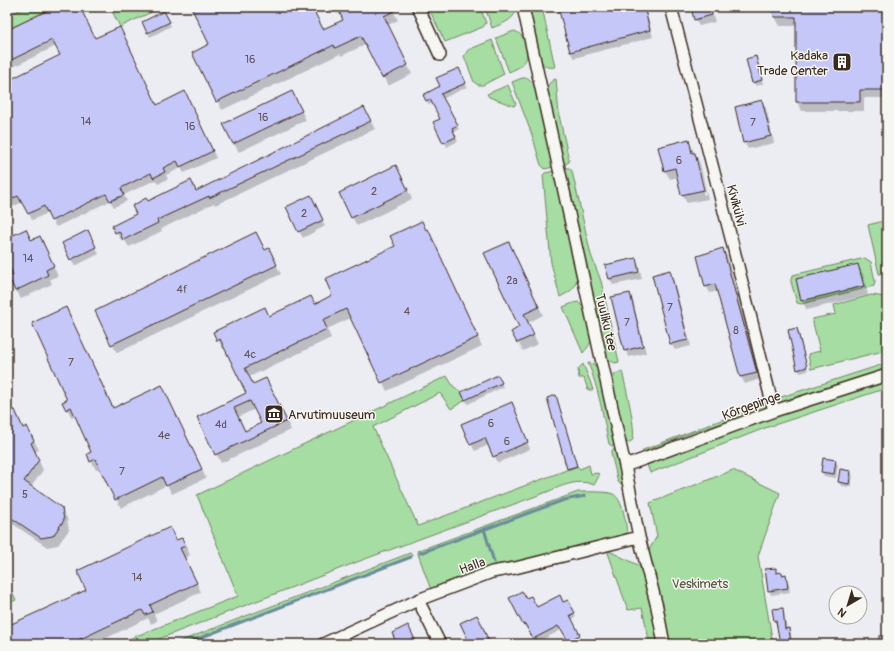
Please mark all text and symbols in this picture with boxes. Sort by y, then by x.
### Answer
place label: Kadaka Trade Center [757,48,828,79]
building icon: Kadaka Trade Center [831,51,853,73]
house number: 16 [245,53,255,66]
house number: 16 [258,111,268,124]
house number: 14 [81,115,92,128]
house number: 7 [750,116,756,129]
house number: 16 [185,120,195,133]
house number: 6 [676,154,682,167]
street label: Kivikülvi [723,183,749,228]
house number: 2 [371,185,377,198]
house number: 2 [301,207,307,220]
house number: 14 [23,252,34,265]
house number: 2a [506,274,518,287]
house number: 4f [177,283,188,296]
street label: Tuuliku tee [592,292,620,353]
house number: 7 [667,301,673,314]
house number: 4 [404,305,411,318]
house number: 7 [624,316,630,329]
house number: 8 [733,324,739,337]
house number: 4c [244,348,256,361]
house number: 7 [68,356,74,369]
street label: Kõrgepinge [720,388,783,424]
museum icon: Arvutimuuseum [263,403,285,425]
place label: Arvutimuuseum [288,407,375,423]
house number: 6 [488,417,494,430]
house number: 4d [215,418,227,431]
house number: 4e [158,429,170,442]
house number: 6 [504,435,510,448]
house number: 7 [119,465,125,478]
house number: 5 [22,488,28,501]
street label: Halla [457,554,488,578]
house number: 14 [132,571,143,584]
park label: Veskimets [672,576,728,592]
north arrow [828,585,868,625]
text: N [835,605,849,620]

